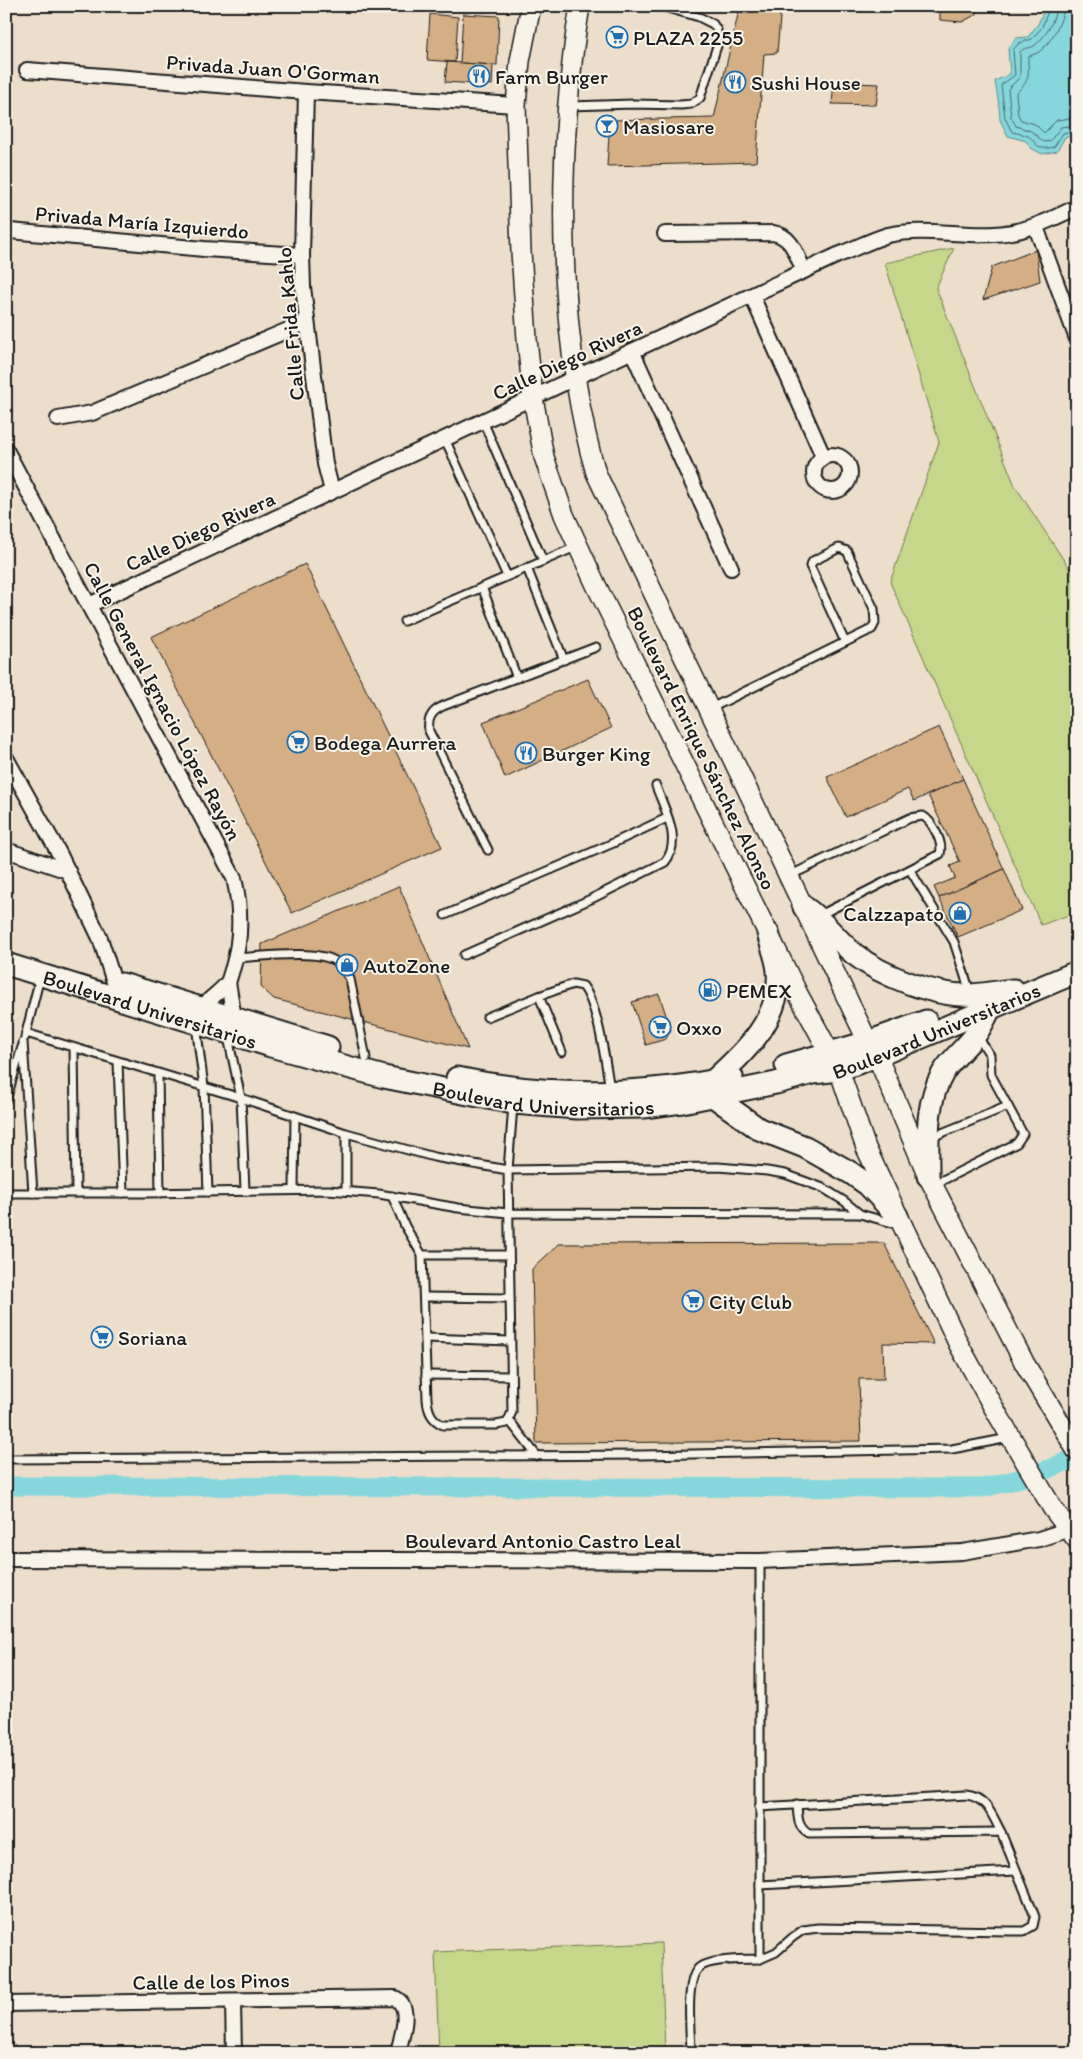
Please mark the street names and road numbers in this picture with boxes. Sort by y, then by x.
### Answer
street label: Privada Juan O'Gorman [165,49,381,89]
street label: Privada María Izquierdo [34,200,250,244]
street label: Calle Frida Kahlo [271,246,309,402]
street label: Calle Diego Rivera [488,314,646,406]
street label: Calle Diego Rivera [121,485,279,577]
street label: Calle General Ignacio López Rayón [79,557,247,845]
street label: Boulevard Enrique Sánchez Alonso [622,602,782,894]
street label: Boulevard Universitarios [40,964,260,1054]
street label: Boulevard Universitarios [829,976,1044,1084]
street label: Boulevard Universitarios [431,1075,656,1121]
street label: Boulevard Antonio Castro Leal [405,1528,681,1553]
street label: Calle de los Pinos [132,1967,290,1995]

